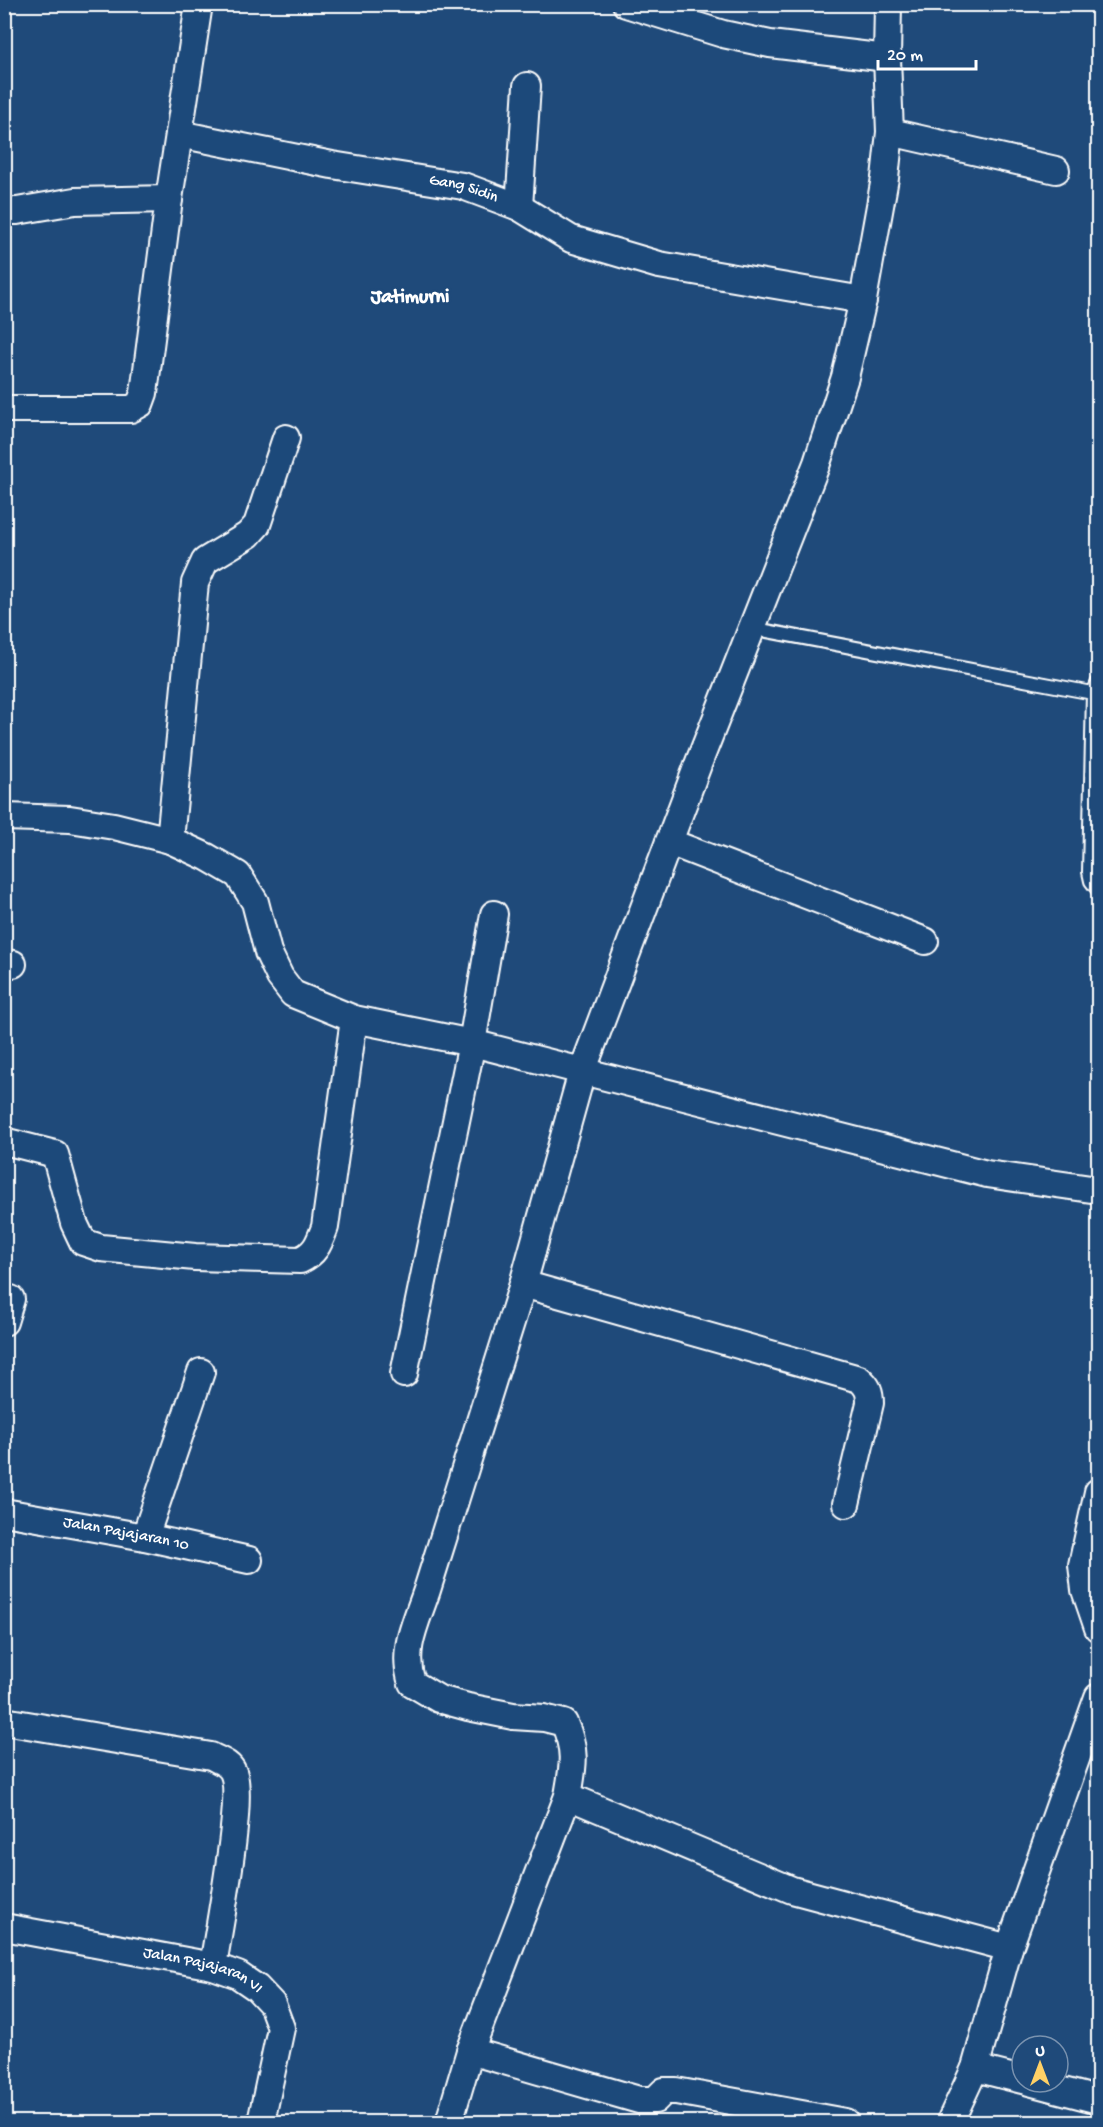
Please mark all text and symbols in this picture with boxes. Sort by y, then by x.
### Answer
scale bar [878,33,976,71]
text: 20 m [887,46,923,67]
street label: Gang Sidin [428,171,501,208]
district label: Jatimurni [370,287,449,310]
street label: Jalan Pajajaran 10 [62,1513,191,1556]
street label: Jalan Pajajaran VI [141,1944,267,1998]
north arrow [1010,2034,1070,2094]
text: U [1035,2043,1045,2062]

